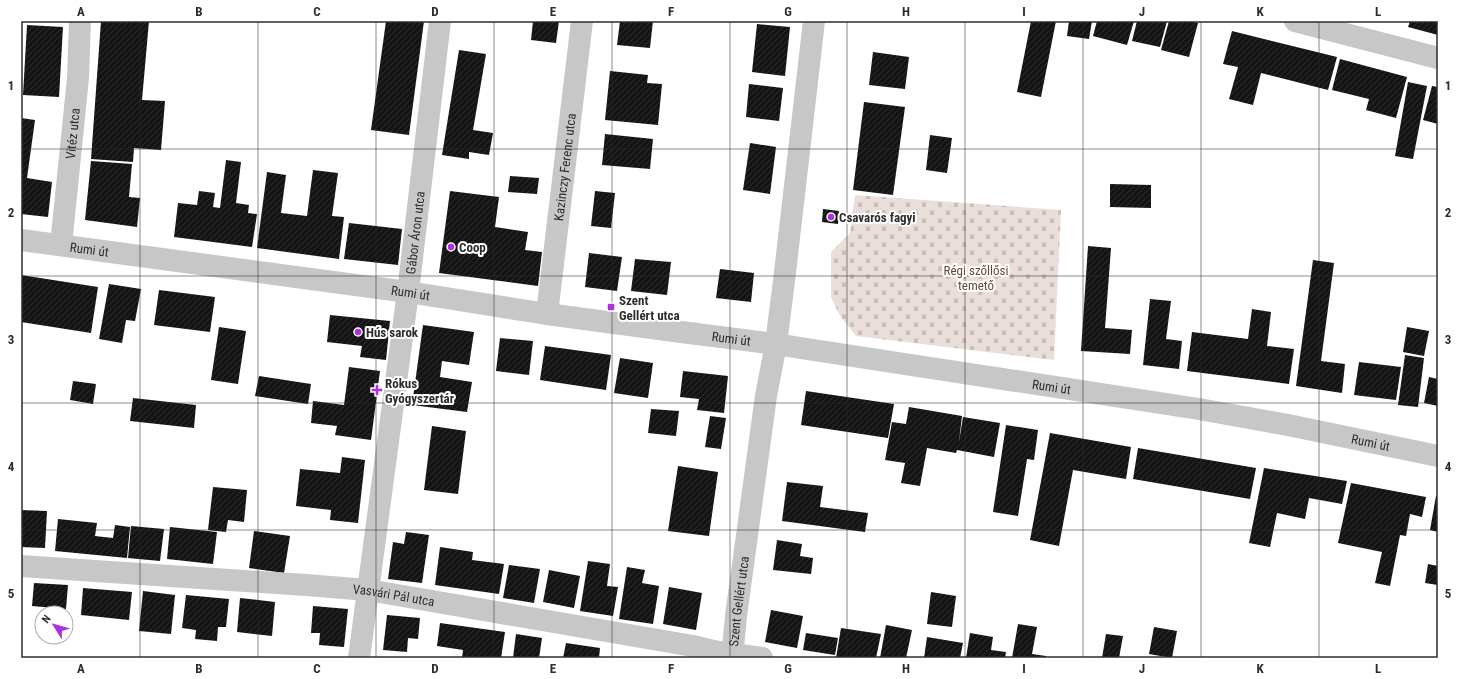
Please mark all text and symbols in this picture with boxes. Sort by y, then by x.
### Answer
text: A [77,4,85,19]
text: B [195,4,203,19]
text: C [313,4,321,19]
text: D [431,4,439,19]
text: E [550,4,557,19]
text: F [668,4,674,19]
text: G [784,4,792,19]
text: H [902,4,910,19]
text: I [1022,4,1026,19]
text: J [1139,4,1145,19]
text: K [1256,4,1264,19]
text: L [1375,4,1381,19]
text: 1 [8,78,14,93]
text: 1 [1445,78,1451,93]
street label: Vitéz utca [63,107,83,160]
street label: Kazinczy Ferenc utca [551,112,579,222]
street label: Gábor Áron utca [403,190,428,275]
text: 2 [8,205,15,220]
text: 2 [1445,205,1452,220]
place label: Csavarós fagyi [839,210,916,225]
marker: Csavarós fagyi [826,212,836,222]
street label: Rumi út [69,240,110,260]
place label: Coop [459,240,486,255]
marker: Coop [446,242,456,252]
park label: Régi szőllősi temető [944,263,1008,293]
street label: Rumi út [390,283,431,303]
place label: Szent Gellért utca [619,293,680,323]
marker: Szent Gellért utca [606,302,616,312]
place label: Hús sarok [366,325,419,340]
marker: Hús sarok [353,327,363,337]
street label: Rumi út [711,329,752,349]
text: 3 [8,332,14,347]
text: 3 [1445,332,1451,347]
place label: Rókus Gyógyszertár [385,376,455,406]
street label: Rumi út [1031,377,1072,397]
marker: Rókus Gyógyszertár [372,385,382,395]
street label: Rumi út [1350,431,1391,454]
text: 4 [8,459,15,474]
text: 4 [1445,459,1452,474]
street label: Szent Gellért utca [726,555,752,647]
street label: Vasvári Pál utca [352,582,436,609]
text: 5 [8,586,15,601]
text: 5 [1445,586,1452,601]
north arrow [34,605,74,645]
text: N [39,612,54,626]
text: A [77,661,85,676]
text: B [195,661,203,676]
text: C [313,661,321,676]
text: D [431,661,439,676]
text: E [550,661,557,676]
text: F [668,661,674,676]
text: G [784,661,792,676]
text: H [902,661,910,676]
text: I [1022,661,1026,676]
text: J [1139,661,1145,676]
text: K [1256,661,1264,676]
text: L [1375,661,1381,676]

